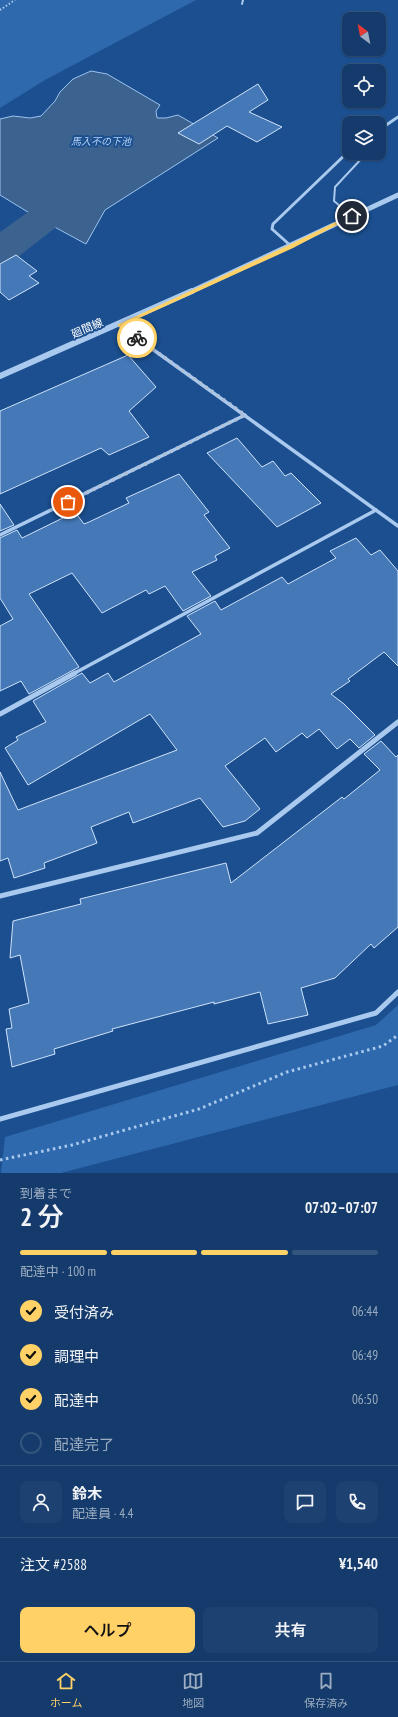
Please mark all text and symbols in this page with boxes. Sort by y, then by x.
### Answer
north arrow [342,12,386,56]
map controls [342,12,386,160]
button: locate [342,64,386,108]
button: layers [342,116,386,160]
water label: 馬入不の下池 [71,135,132,148]
pin [335,199,369,233]
icon: home [341,205,363,227]
street label: 廻間線 [69,315,105,341]
courier [117,318,157,358]
icon: bike [126,327,148,349]
pin [51,485,85,519]
icon: bag [57,491,79,513]
text: 到着まで [20,1185,72,1202]
text: 07:02–07:07 [305,1198,378,1217]
text: 2 分 [20,1200,64,1233]
text: 配達中 · 100 m [20,1263,96,1280]
icon: check [20,1300,42,1322]
text: 受付済み [54,1303,114,1322]
text: 06:44 [352,1303,378,1320]
icon: check [20,1344,42,1366]
text: 調理中 [54,1347,99,1366]
text: 06:49 [352,1347,378,1364]
icon: check [20,1388,42,1410]
text: 配達中 [54,1391,99,1410]
text: 06:50 [352,1391,378,1408]
text: 配達完了 [54,1435,114,1454]
button: person [20,1481,62,1523]
button: chat [284,1481,326,1523]
button: phone [336,1481,378,1523]
text: 鈴木 [72,1484,102,1503]
text: 配達員 · 4.4 [72,1505,133,1522]
text: ¥1,540 [339,1554,378,1573]
text: 注文 #2588 [20,1555,87,1574]
button: ヘルプ [20,1607,195,1653]
button: 共有 [203,1607,378,1653]
tab: ホーム [50,1670,83,1710]
tab: 地図 [182,1670,204,1710]
tab: 保存済み [304,1670,348,1710]

